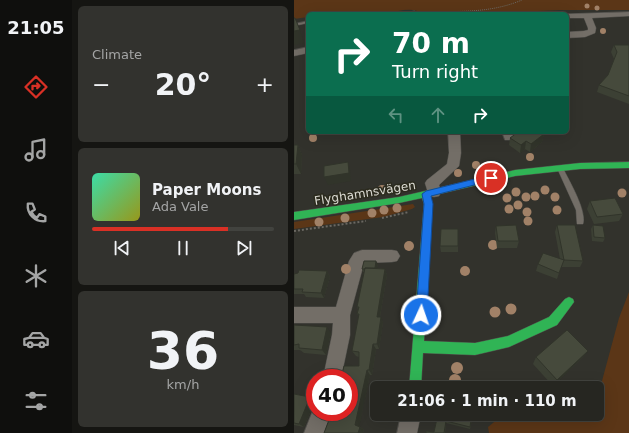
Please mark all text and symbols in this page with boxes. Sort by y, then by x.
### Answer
text: 21:05 [7,17,65,38]
text: 70 m [392,27,470,60]
icon: right [326,28,378,80]
text: Climate [92,47,142,62]
text: Turn right [392,61,478,82]
text: 20° [155,67,211,102]
text: − [92,72,110,97]
text: + [256,72,274,97]
icon: directions [22,73,50,101]
icon: left [385,104,407,126]
icon: ahead [427,104,449,126]
icon: right [469,104,491,126]
icon: music [22,136,50,164]
pin [474,161,508,195]
icon: arrive [480,167,502,189]
street label: Flyghamnsvägen [313,178,417,208]
text: Paper Moons [152,181,261,199]
icon: phone [22,199,50,227]
text: Ada Vale [152,199,208,214]
icon: previous [111,237,133,259]
icon: pause [172,237,194,259]
icon: next [233,237,255,259]
icon: climate [22,262,50,290]
position arrow [400,294,442,336]
text: 36 [147,321,219,381]
icon: car [22,325,50,353]
speed limit sign: 40 [306,369,358,421]
text: km/h [167,377,199,392]
icon: filters [22,387,50,415]
text: 21:06 · 1 min · 110 m [397,392,577,410]

